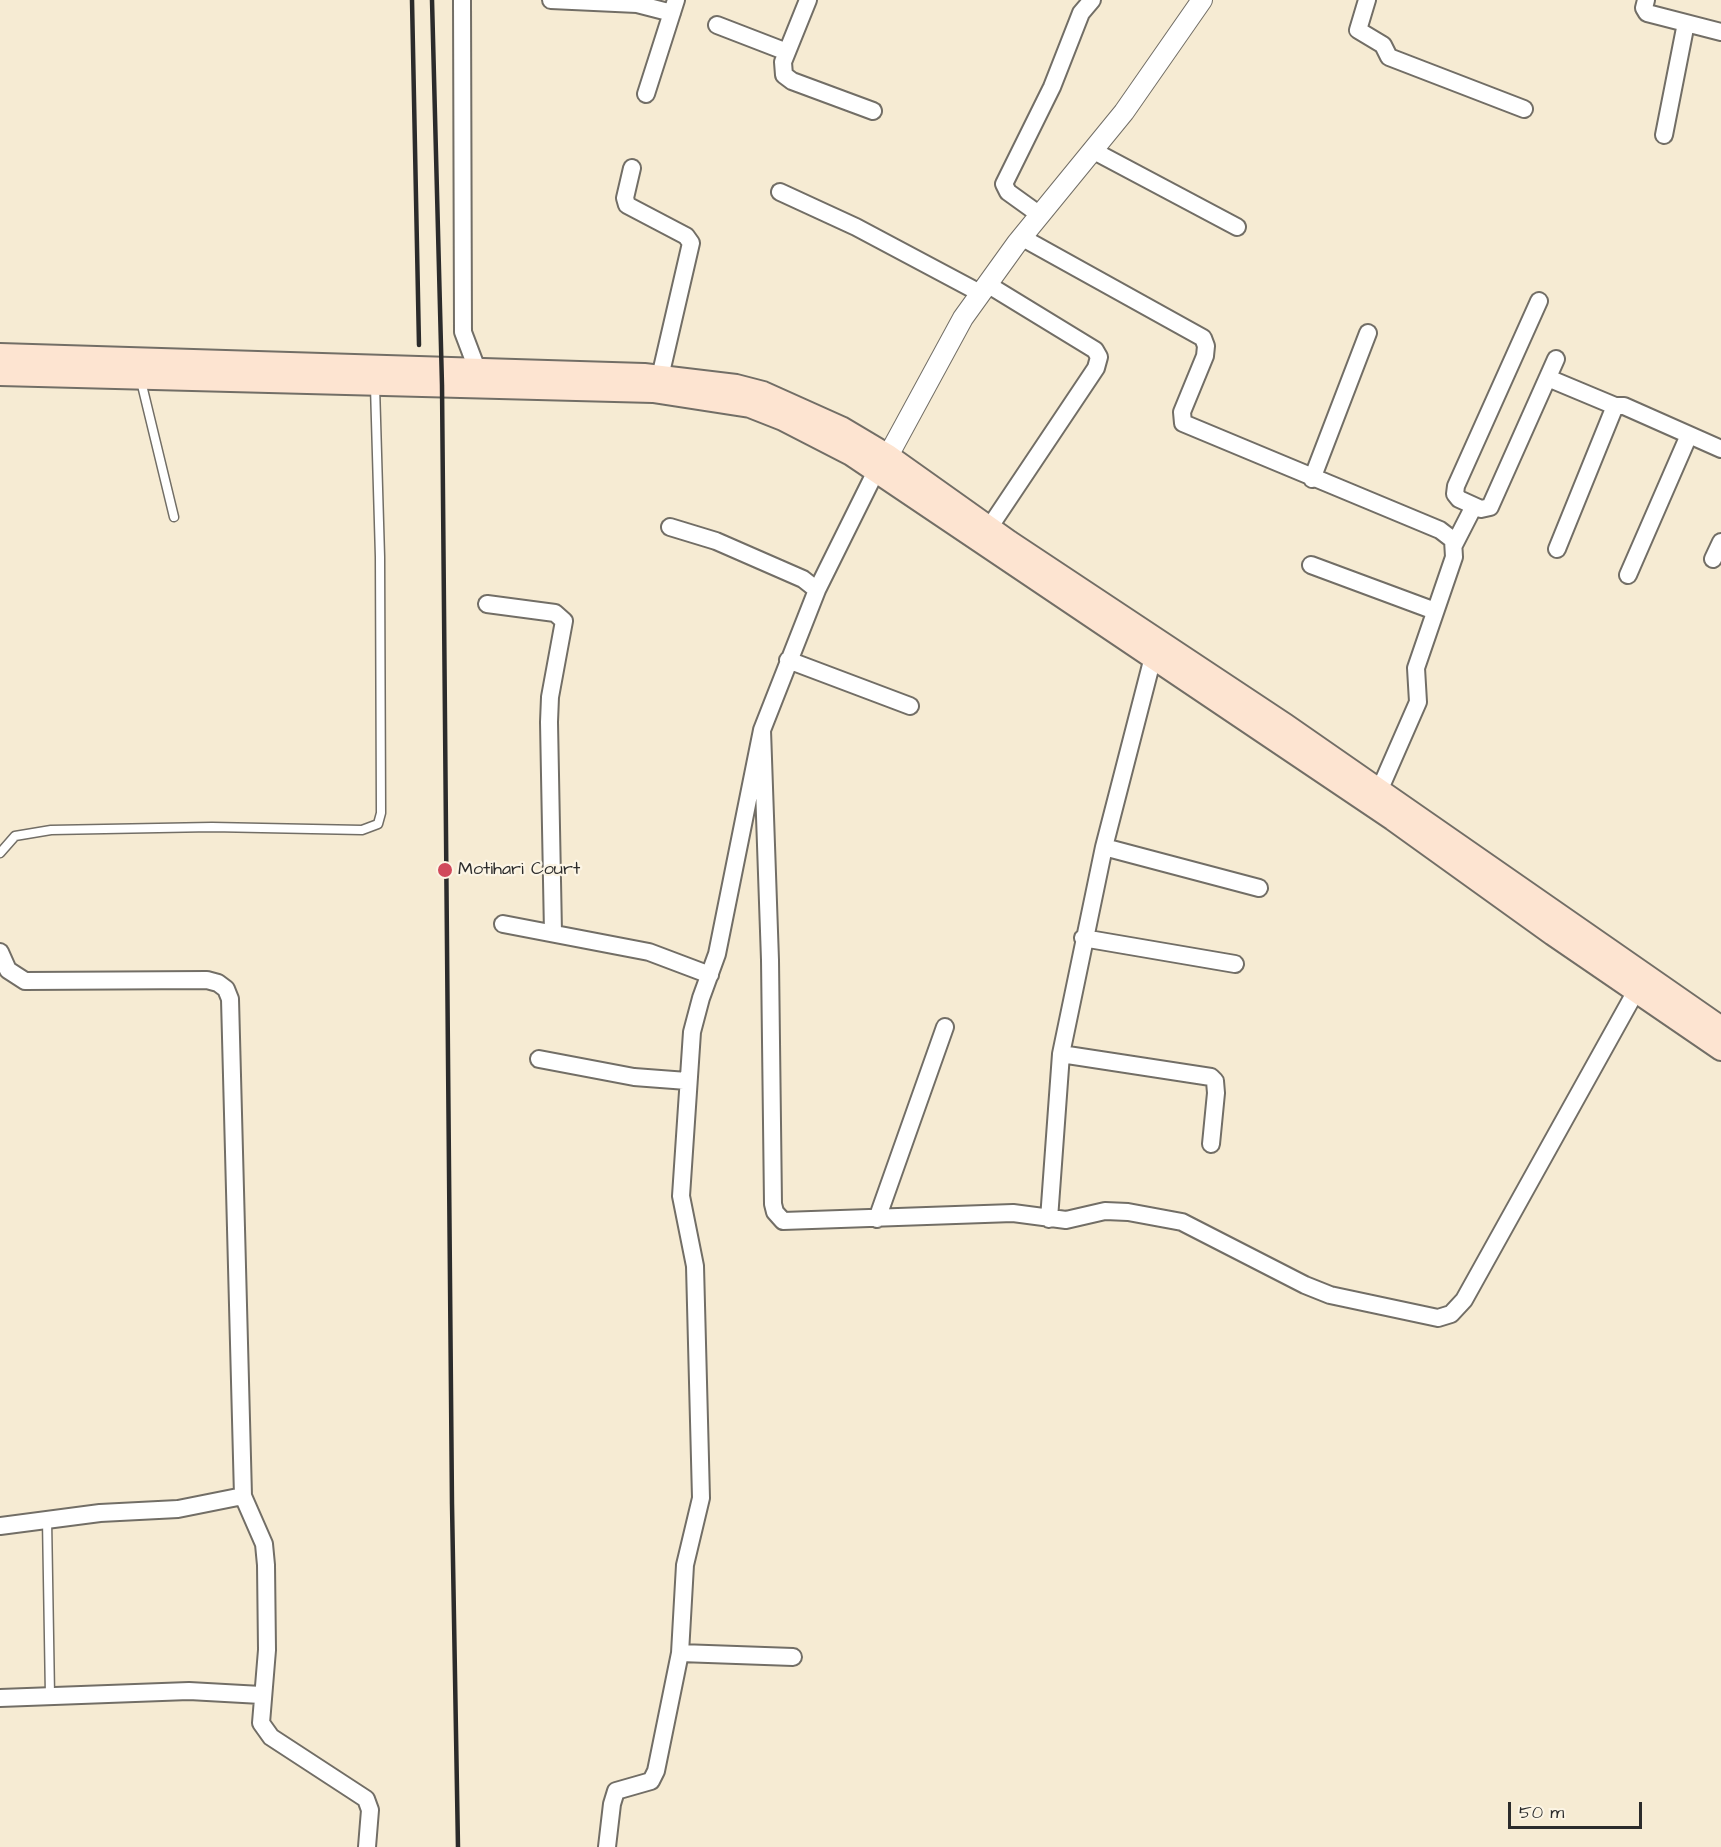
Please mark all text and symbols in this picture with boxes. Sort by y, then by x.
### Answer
place label: Motihari Court [458,859,580,881]
marker: Motihari Court [436,861,454,879]
scale bar [1511,1790,1644,1828]
text: 50 m [1519,1800,1564,1825]

